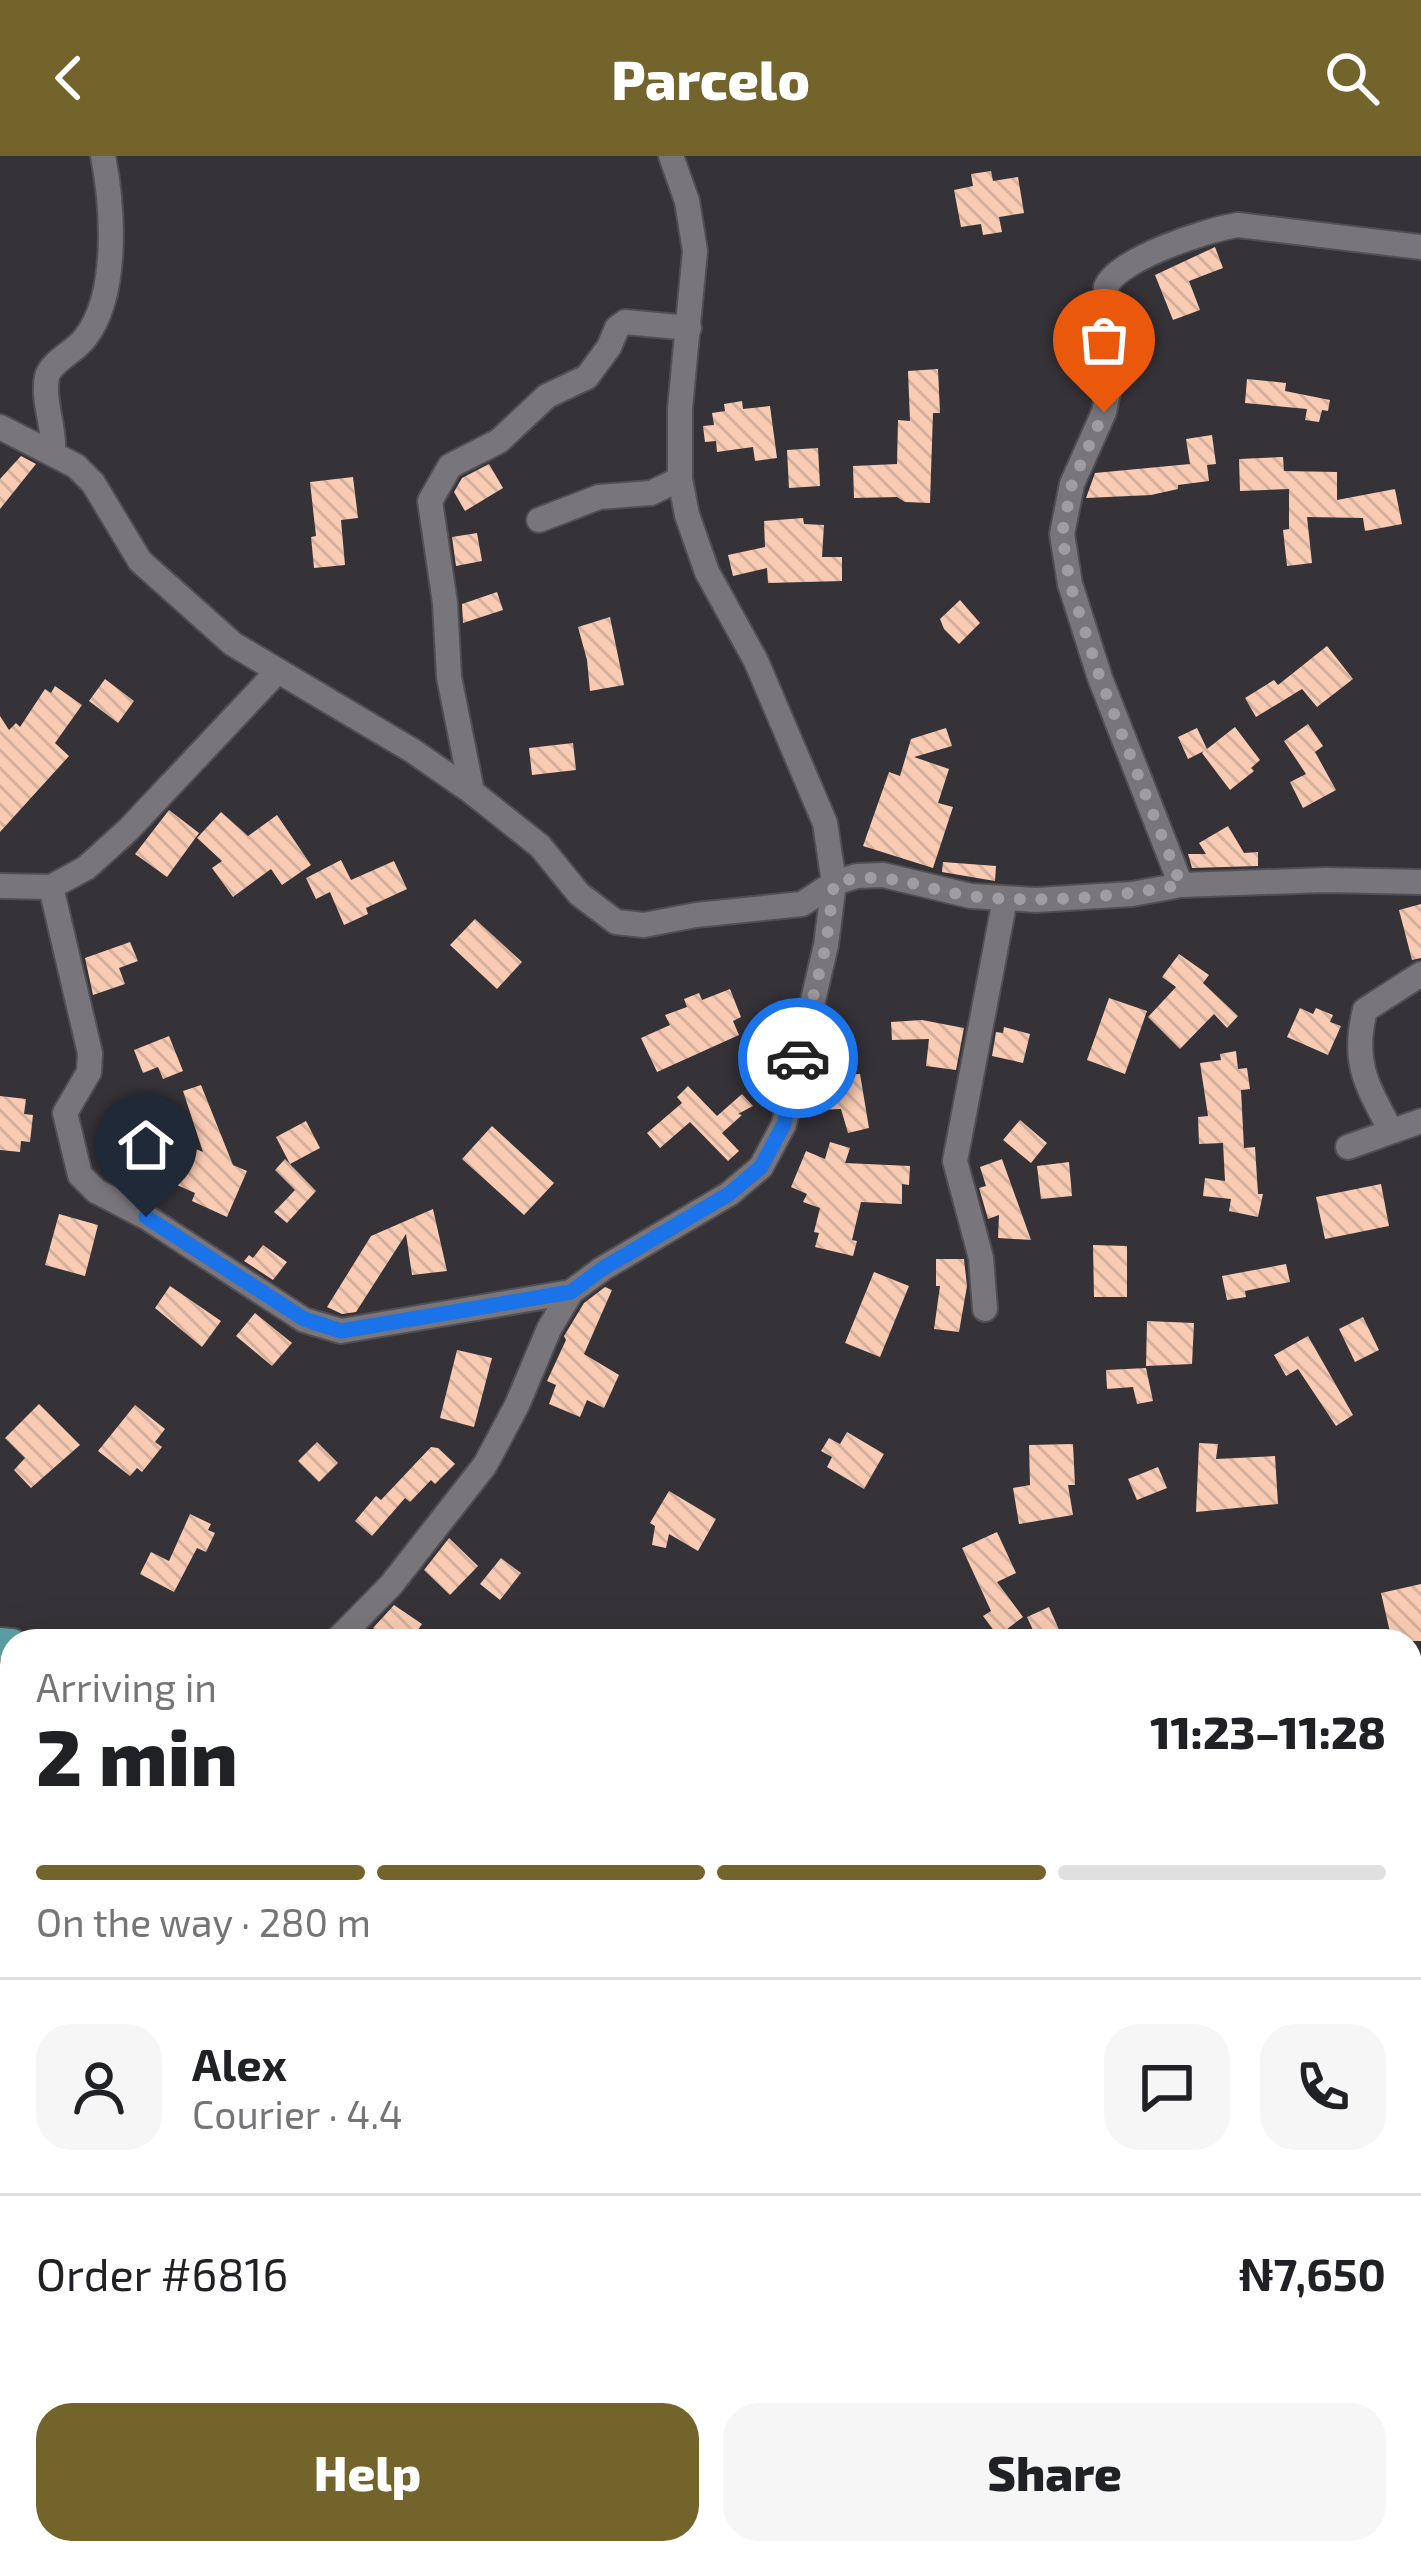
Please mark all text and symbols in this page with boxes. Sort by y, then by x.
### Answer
icon: back [36,45,102,111]
icon: search [1319,45,1385,111]
text: Parcelo [611,46,810,111]
pin [1053,289,1155,412]
icon: bag [1071,307,1137,373]
courier [738,998,858,1118]
icon: car [765,1025,831,1091]
pin [95,1094,197,1217]
icon: home [113,1112,179,1178]
text: Arriving in [36,1663,217,1710]
text: 11:23–11:28 [1150,1704,1386,1758]
text: 2 min [36,1708,238,1802]
text: On the way · 280 m [36,1898,371,1945]
button: person [36,2024,162,2150]
button: chat [1104,2024,1230,2150]
button: phone [1260,2024,1386,2150]
text: Alex [192,2036,287,2090]
text: Courier · 4.4 [192,2090,403,2137]
text: Order #6816 [36,2246,288,2300]
text: ₦7,650 [1239,2246,1386,2300]
button: Help [36,2403,699,2541]
button: Share [723,2403,1386,2541]

